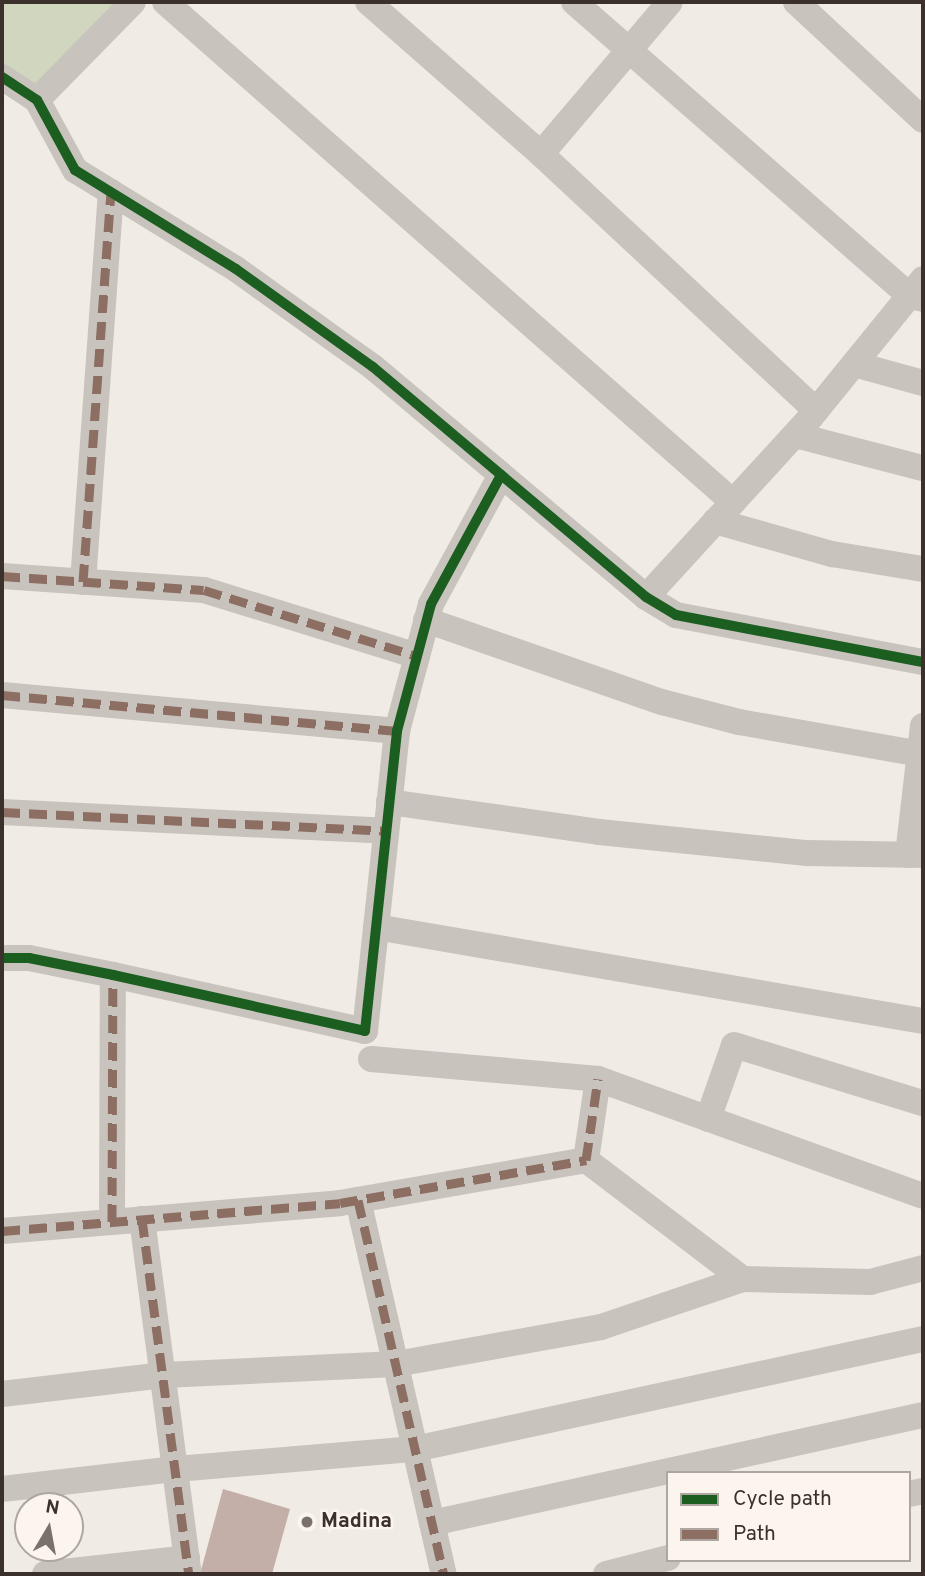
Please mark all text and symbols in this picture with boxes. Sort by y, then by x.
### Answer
legend [666,1471,911,1562]
text: Cycle path [733,1486,832,1513]
north arrow [14,1492,84,1562]
text: N [43,1495,61,1521]
place label: Madina [321,1509,392,1535]
marker: Madina [299,1514,315,1530]
text: Path [733,1521,776,1548]

